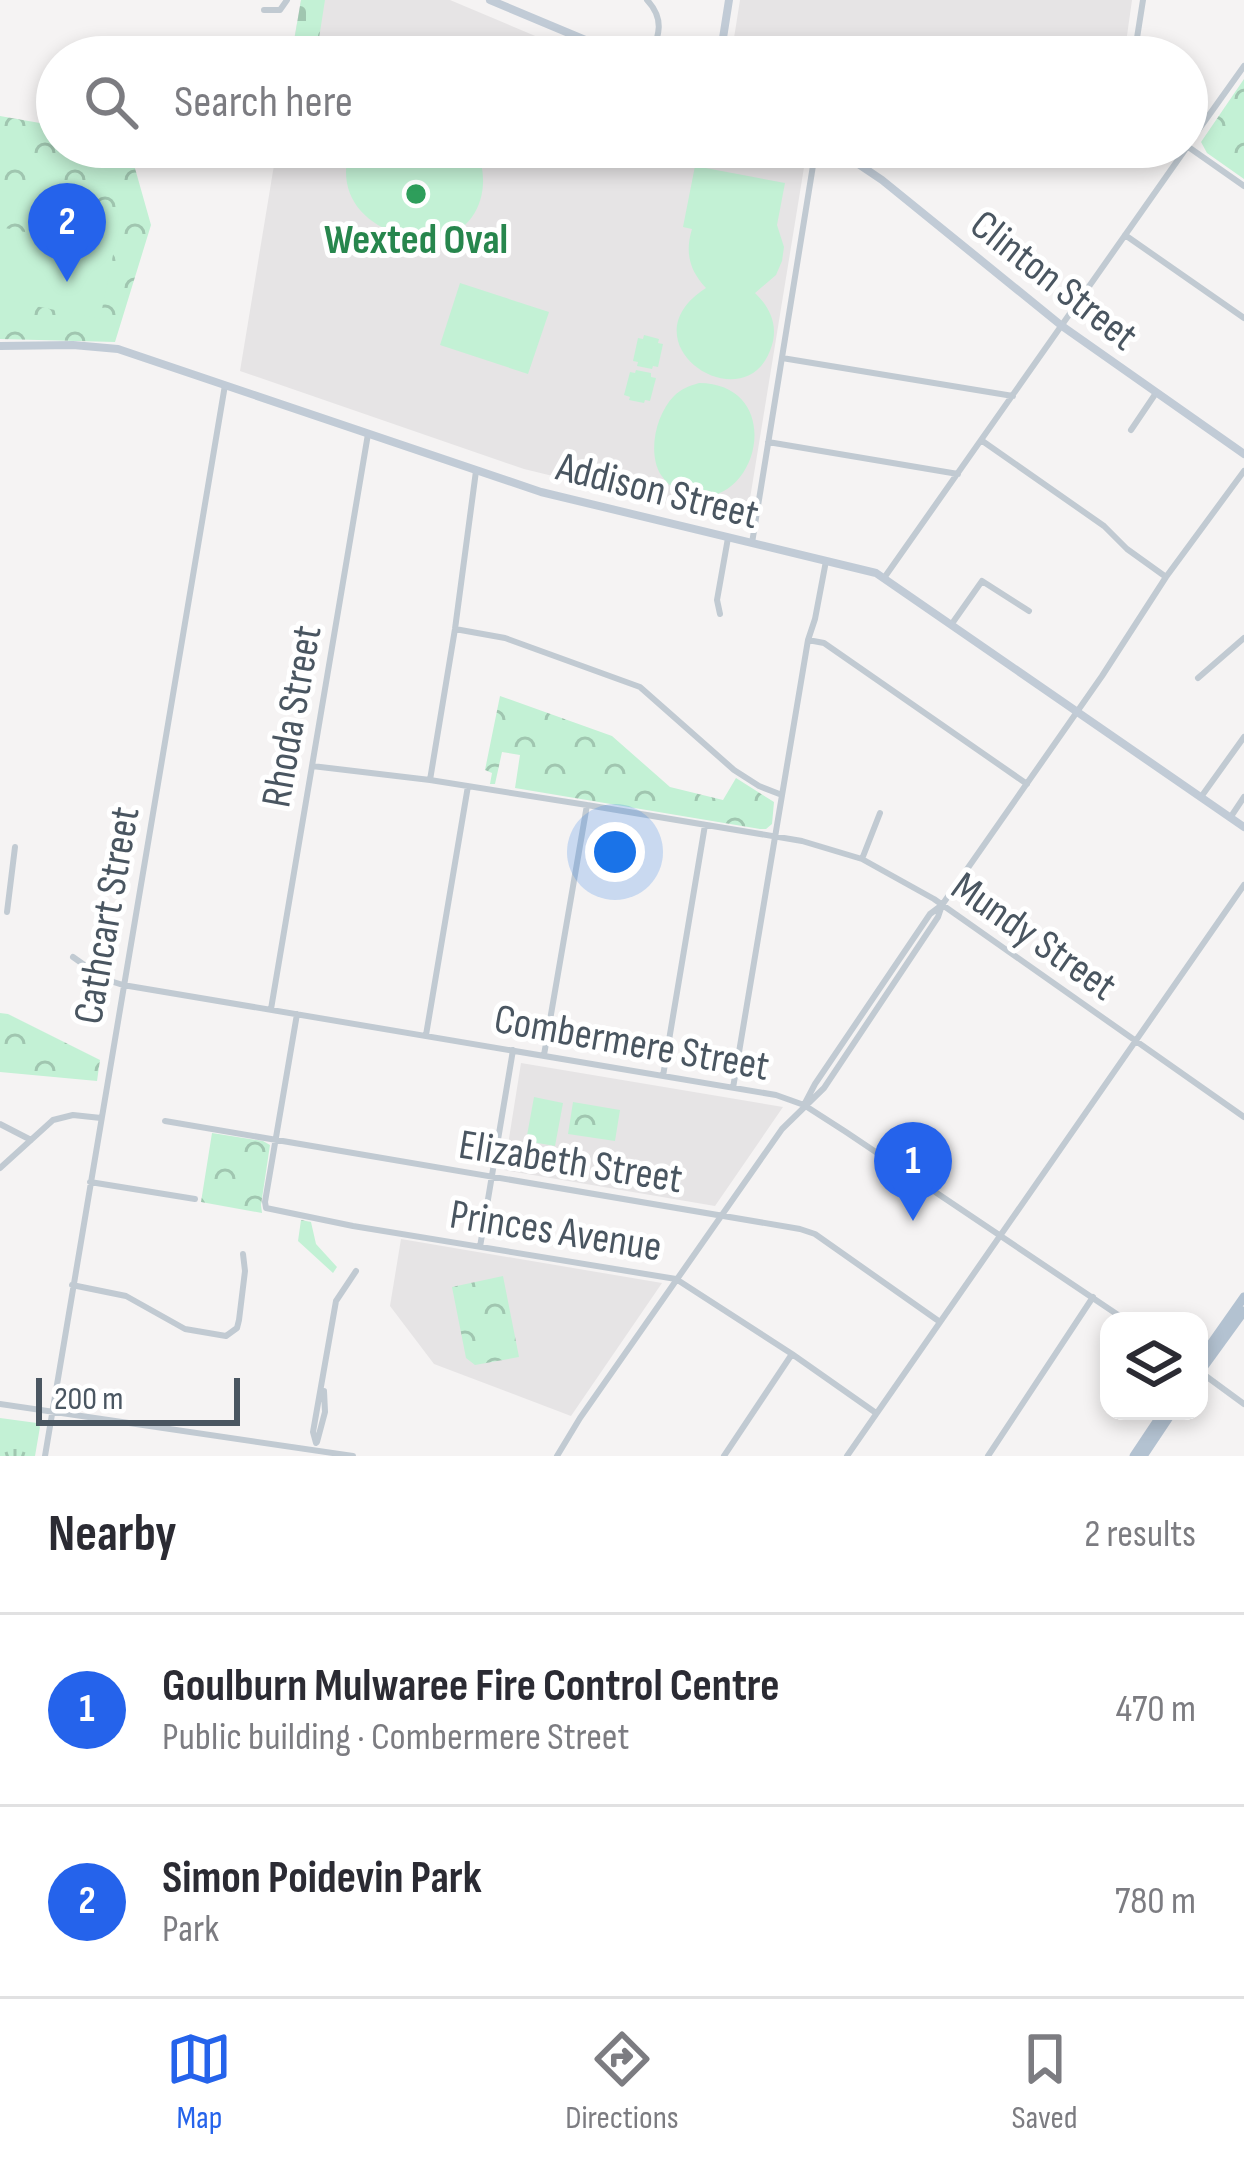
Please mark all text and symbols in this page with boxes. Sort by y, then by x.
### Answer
search box [36,36,1208,168]
icon: search [78,69,144,135]
text: Search here [174,75,353,130]
marker: Wexted Oval [403,181,429,207]
pin: 2 [28,183,106,282]
street label: Clinton Street [960,200,1147,362]
place label: Wexted Oval [324,215,508,266]
street label: Addison Street [550,442,764,541]
street label: Rhoda Street [251,622,334,811]
street label: Cathcart Street [63,803,152,1028]
your location [585,822,645,882]
street label: Mundy Street [941,862,1126,1012]
street label: Combermere Street [490,994,773,1093]
street label: Elizabeth Street [455,1120,686,1205]
pin: 1 [874,1122,952,1221]
street label: Princes Avenue [446,1190,665,1273]
map controls [1100,1312,1208,1420]
button: layers [1100,1312,1208,1420]
scale bar [36,1372,240,1425]
text: 200 m [54,1379,123,1419]
text: Nearby [48,1504,177,1565]
text: 2 results [1084,1511,1196,1558]
text: Goulburn Mulwaree Fire Control Centre [162,1659,779,1714]
text: 1 [79,1686,95,1733]
text: 470 m [1116,1686,1196,1733]
text: Public building · Combermere Street [162,1714,629,1761]
text: Simon Poidevin Park [162,1851,482,1906]
text: 2 [78,1878,96,1925]
text: 780 m [1115,1878,1196,1925]
text: Park [162,1906,219,1953]
tab: Map [166,2026,232,2138]
tab: Directions [565,2026,679,2138]
tab: Saved [1011,2026,1078,2138]

